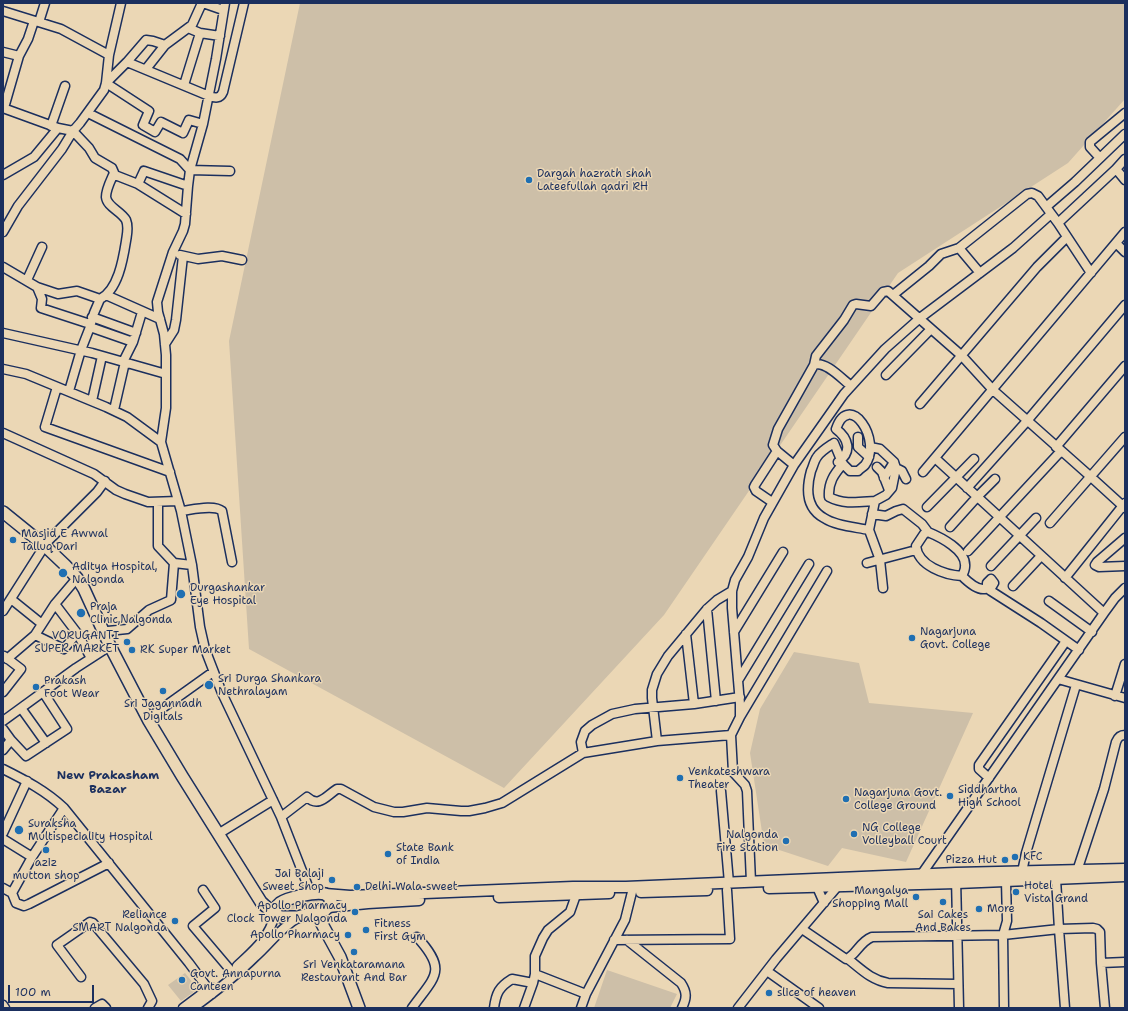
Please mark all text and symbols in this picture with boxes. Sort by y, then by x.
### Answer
place label: Dargah hazrath shah Lateefullah qadri RH [537,167,652,193]
marker: Dargah hazrath shah Lateefullah qadri RH [524,175,534,185]
place label: Masjid E Awwal Talluq Dari [21,527,108,553]
marker: Masjid E Awwal Talluq Dari [8,535,18,545]
place label: Aditya Hospital, Nalgonda [72,560,158,586]
marker: Aditya Hospital, Nalgonda [57,567,69,579]
place label: Durgashankar Eye Hospital [190,581,265,607]
marker: Durgashankar Eye Hospital [175,588,187,600]
place label: Praja Clinic,Nalgonda [90,600,172,626]
marker: Praja Clinic,Nalgonda [75,607,87,619]
place label: Nagarjuna Govt. College [920,625,991,651]
place label: VORUGANTI SUPER MARKET [35,629,119,655]
marker: Nagarjuna Govt. College [907,633,917,643]
marker: VORUGANTI SUPER MARKET [122,637,132,647]
place label: RK Super Market [140,643,231,657]
marker: RK Super Market [127,645,137,655]
place label: Sri Durga Shankara Nethralayam [218,672,321,698]
place label: Prakash Foot Wear [44,674,100,700]
marker: Sri Durga Shankara Nethralayam [203,679,215,691]
marker: Prakash Foot Wear [31,682,41,692]
marker: Sri Jagannadh Digitals [158,686,168,696]
place label: Sri Jagannadh Digitals [124,697,202,723]
place label: Venkateshwara Theater [688,765,770,791]
district label: New Prakasham Bazar [57,769,159,797]
marker: Venkateshwara Theater [675,773,685,783]
place label: Siddhartha High School [958,783,1021,809]
place label: Nagarjuna Govt. College Ground [854,786,942,812]
marker: Siddhartha High School [945,791,955,801]
marker: Nagarjuna Govt. College Ground [841,794,851,804]
place label: Suraksha Multispeciality Hospital [28,817,153,843]
place label: NG College Volleyball Court [862,821,947,847]
marker: Suraksha Multispeciality Hospital [13,824,25,836]
place label: Nalgonda Fire Station [716,828,778,854]
marker: NG College Volleyball Court [849,829,859,839]
marker: Nalgonda Fire Station [781,836,791,846]
place label: State Bank of India [396,841,454,867]
marker: aziz mutton shop [41,845,51,855]
marker: State Bank of India [383,849,393,859]
place label: KFC [1023,850,1043,864]
marker: KFC [1010,852,1020,862]
place label: Pizza Hut [946,853,997,867]
marker: Pizza Hut [1000,855,1010,865]
place label: aziz mutton shop [13,856,79,882]
place label: Jai Balaji Sweet Shop [262,867,324,893]
marker: Jai Balaji Sweet Shop [327,875,337,885]
place label: Hotel Vista Grand [1024,879,1088,905]
place label: Delhi Wala sweet [365,880,458,894]
marker: Delhi Wala sweet [352,882,362,892]
place label: Mangalya Shopping Mall [832,884,908,910]
marker: Hotel Vista Grand [1011,887,1021,897]
marker: Mangalya Shopping Mall [911,892,921,902]
marker: Sai Cakes And Bakes [938,897,948,907]
place label: Apollo Pharmacy Clock Tower Nalgonda [227,899,347,925]
place label: More [987,902,1015,916]
marker: More [974,904,984,914]
marker: Apollo Pharmacy Clock Tower Nalgonda [350,907,360,917]
place label: Reliance SMART Nalgonda [72,908,167,934]
place label: Sai Cakes And Bakes [915,908,971,934]
marker: Reliance SMART Nalgonda [170,916,180,926]
place label: Fitness First Gym [374,917,426,943]
marker: Fitness First Gym [361,925,371,935]
place label: Apollo Pharmacy [250,928,340,942]
marker: Apollo Pharmacy [343,930,353,940]
marker: Sri Venkataramana Restaurant And Bar [349,947,359,957]
place label: Sri Venkataramana Restaurant And Bar [301,958,407,984]
place label: Govt. Annapurna Canteen [190,967,281,993]
marker: Govt. Annapurna Canteen [177,975,187,985]
scale bar [10,977,96,1003]
text: 100 m [15,984,51,1000]
place label: slice of heaven [777,986,856,1000]
marker: slice of heaven [764,988,774,998]

